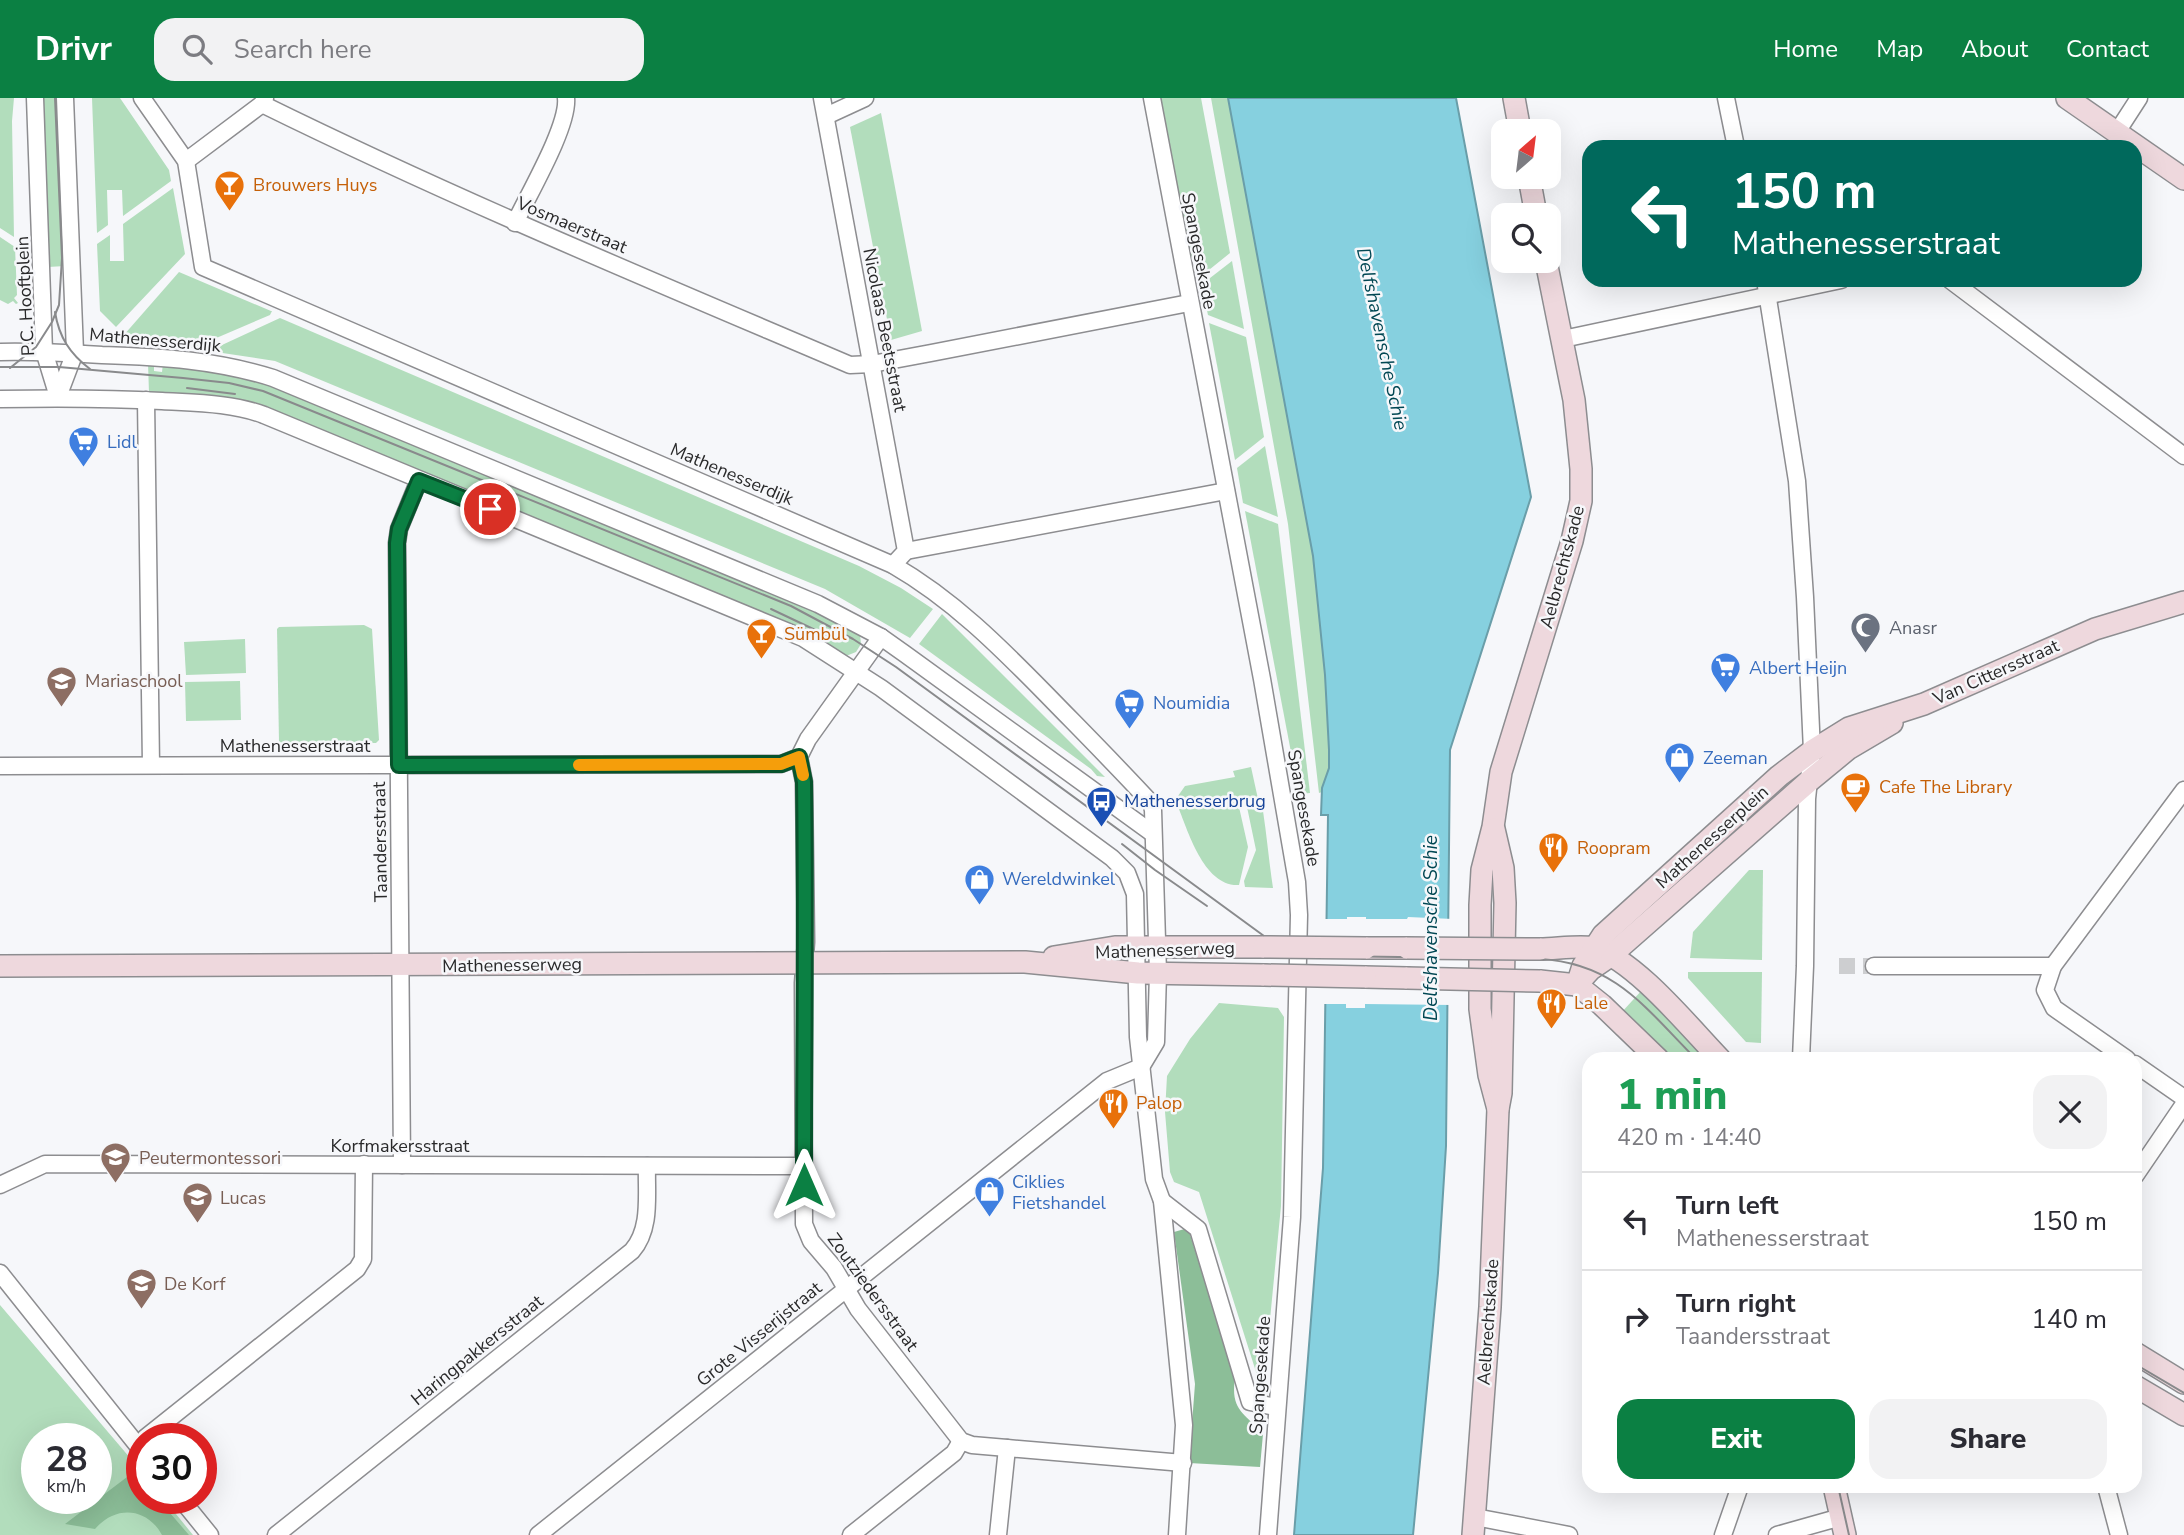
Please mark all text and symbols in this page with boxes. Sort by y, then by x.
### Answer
search box [154,18,644,81]
text: Drivr [35,27,112,72]
icon: search [178,30,216,68]
text: Search here [234,32,372,67]
text: Home [1773,33,1838,65]
text: Map [1876,33,1923,65]
text: About [1961,33,2028,65]
text: Contact [2066,33,2149,65]
north arrow [1491,119,1561,189]
map controls [1491,119,1561,273]
text: 150 m [1732,158,1876,225]
bar icon: Brouwers Huys [213,168,247,212]
icon: left [1617,168,1708,259]
place label: Brouwers Huys [253,173,377,197]
street label: Vosmaerstraat [512,191,631,259]
street label: Spangesekade [1176,191,1222,311]
button: search [1491,203,1561,273]
text: Mathenesserstraat [1732,222,2000,265]
street label: P.C. Hooftplein [10,235,40,357]
water label: Delfshavensche Schie [1350,245,1414,433]
street label: Nicolaas Beetsstraat [857,246,913,415]
street label: Mathenesserdijk [88,322,223,358]
supermarket icon: Lidl [67,425,101,469]
place label: Lidl [107,430,137,454]
street label: Mathenesserdijk [667,437,798,511]
pin [460,479,520,539]
icon: arrive [471,490,509,528]
street label: Aelbrechtskade [1534,503,1590,631]
mosque icon: Anasr [1849,611,1883,655]
place label: Anasr [1889,616,1938,640]
bar icon: Sümbül [744,617,778,661]
place label: Sümbül [784,622,847,646]
street label: Van Cittersstraat [1928,633,2063,711]
supermarket icon: Albert Heijn [1709,651,1743,695]
place label: Albert Heijn [1749,656,1847,680]
school or university icon: Mariaschool [45,664,79,708]
place label: Mariaschool [85,669,183,693]
supermarket icon: Noumidia [1113,686,1147,730]
place label: Noumidia [1153,691,1230,715]
street label: Mathenesserstraat [220,734,371,758]
shop icon: Zeeman [1663,741,1697,785]
place label: Zeeman [1703,746,1768,770]
street label: Spangesekade [1282,748,1326,868]
cafe icon: Cafe The Library [1839,770,1873,814]
place label: Cafe The Library [1879,775,2013,799]
street label: Mathenesserplein [1651,780,1773,894]
street label: Taandersstraat [367,781,393,902]
bus stop icon: Mathenesserbrug [1084,784,1118,828]
place label: Mathenesserbrug [1124,789,1266,813]
restaurant icon: Roopram [1537,831,1571,875]
water label: Delfshavensche Schie [1418,835,1444,1021]
place label: Roopram [1577,836,1651,860]
shop icon: Wereldwinkel [962,862,996,906]
place label: Wereldwinkel [1002,867,1116,891]
street label: Mathenesserweg [1095,936,1235,964]
street label: Mathenesserweg [442,952,582,978]
restaurant icon: Lale [1534,986,1568,1030]
place label: Lale [1574,991,1608,1015]
text: 1 min [1617,1067,1727,1124]
button: close [2033,1075,2107,1149]
restaurant icon: Palop [1096,1086,1130,1130]
place label: Palop [1136,1091,1182,1115]
text: 420 m · 14:40 [1617,1122,1762,1153]
street label: Korfmakersstraat [331,1134,470,1158]
school or university icon: Peutermontessori [99,1141,133,1185]
place label: Peutermontessori [139,1146,281,1170]
position arrow [767,1148,841,1222]
place label: Ciklies Fietshandel [1012,1170,1107,1215]
shop icon: Ciklies Fietshandel [972,1175,1006,1219]
school or university icon: Lucas [180,1181,214,1225]
place label: Lucas [220,1186,266,1210]
text: Turn left [1676,1188,1779,1223]
icon: left [1617,1202,1655,1240]
text: 150 m [2031,1204,2107,1239]
text: Mathenesserstraat [1676,1223,1869,1254]
street label: Zoutziedersstraat [822,1228,924,1356]
street label: Aelbrechtskade [1472,1258,1504,1386]
school or university icon: De Korf [124,1267,158,1311]
place label: De Korf [164,1272,227,1296]
street label: Grote Visserijstraat [691,1276,827,1392]
text: Turn right [1676,1286,1795,1321]
street label: Haringpakkersstraat [406,1289,549,1411]
icon: right [1617,1300,1655,1338]
text: 140 m [2031,1302,2107,1337]
street label: Spangesekade [1244,1315,1276,1435]
text: Taandersstraat [1676,1321,1830,1352]
button: Exit [1617,1399,1855,1479]
button: Share [1869,1399,2107,1479]
speed limit sign: 30 [126,1423,217,1514]
text: 28 [45,1436,88,1483]
text: km/h [47,1474,86,1498]

